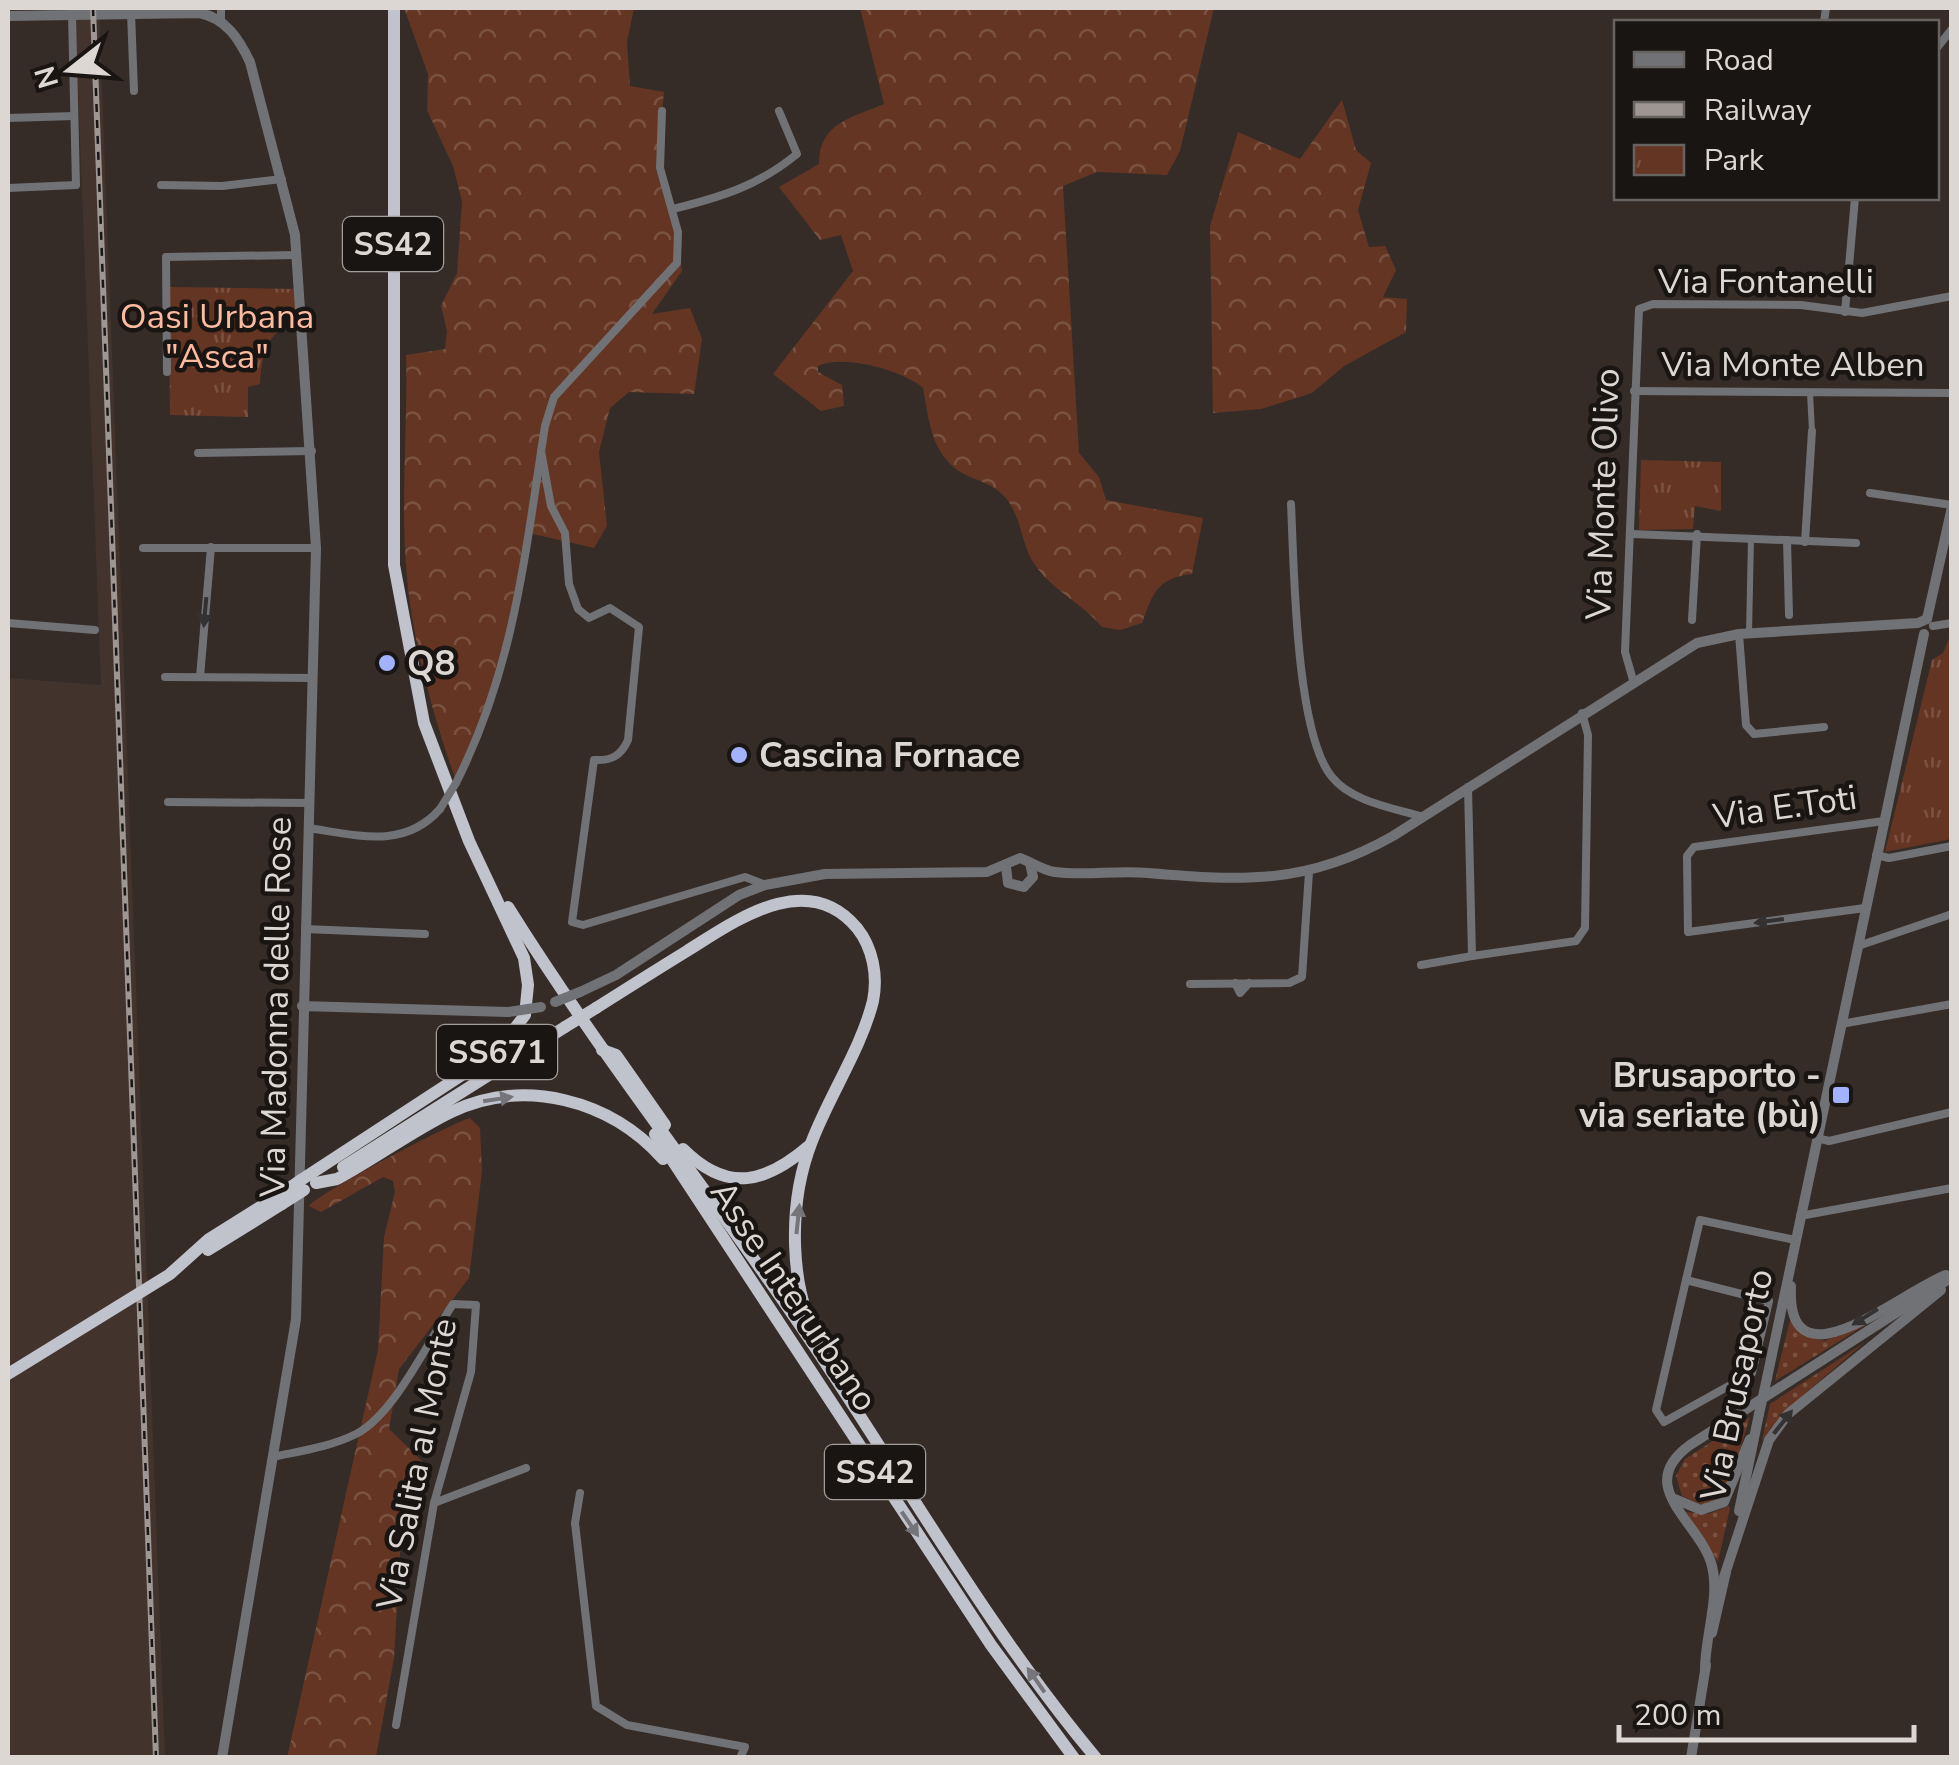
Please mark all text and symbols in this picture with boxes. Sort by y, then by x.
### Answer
north arrow [20,20,120,120]
legend [1614,20,1939,200]
text: Road [1704,40,1774,81]
text: N [26,61,68,93]
text: Railway [1704,90,1812,131]
text: Park [1704,140,1765,181]
road number: SS42 [343,217,443,271]
street label: Via Fontanelli [1657,258,1874,305]
park label: Oasi Urbana "Asca" [120,293,314,380]
street label: Via Monte Alben [1660,341,1925,388]
street label: Via Monte Olivo [1575,368,1631,621]
one-way arrow [197,597,213,629]
place label: Q8 [407,640,455,687]
marker: Q8 [376,652,398,674]
place label: Cascina Fornace [759,732,1021,779]
marker: Cascina Fornace [728,744,750,766]
street label: Via E.Toti [1709,774,1860,840]
street label: Via Madonna delle Rose [249,816,303,1199]
one-way arrow [1752,914,1784,930]
road number: SS671 [437,1025,557,1079]
place label: Brusaporto - via seriate (bù) [1578,1052,1821,1139]
marker: Brusaporto - via seriate (bù) [1830,1084,1852,1106]
one-way arrow [483,1091,514,1106]
street label: Asse Interurbano [699,1171,889,1421]
one-way arrow [790,1202,806,1234]
street label: Via Brusaporto [1689,1265,1785,1506]
one-way arrow [1851,1308,1879,1326]
street label: Via Salita al Monte [366,1314,468,1615]
one-way arrow [1772,1409,1793,1434]
road number: SS42 [825,1445,925,1499]
one-way arrow [901,1511,919,1538]
one-way arrow [1027,1667,1046,1694]
scale bar [1619,1680,1914,1742]
text: 200 m [1634,1695,1721,1736]

